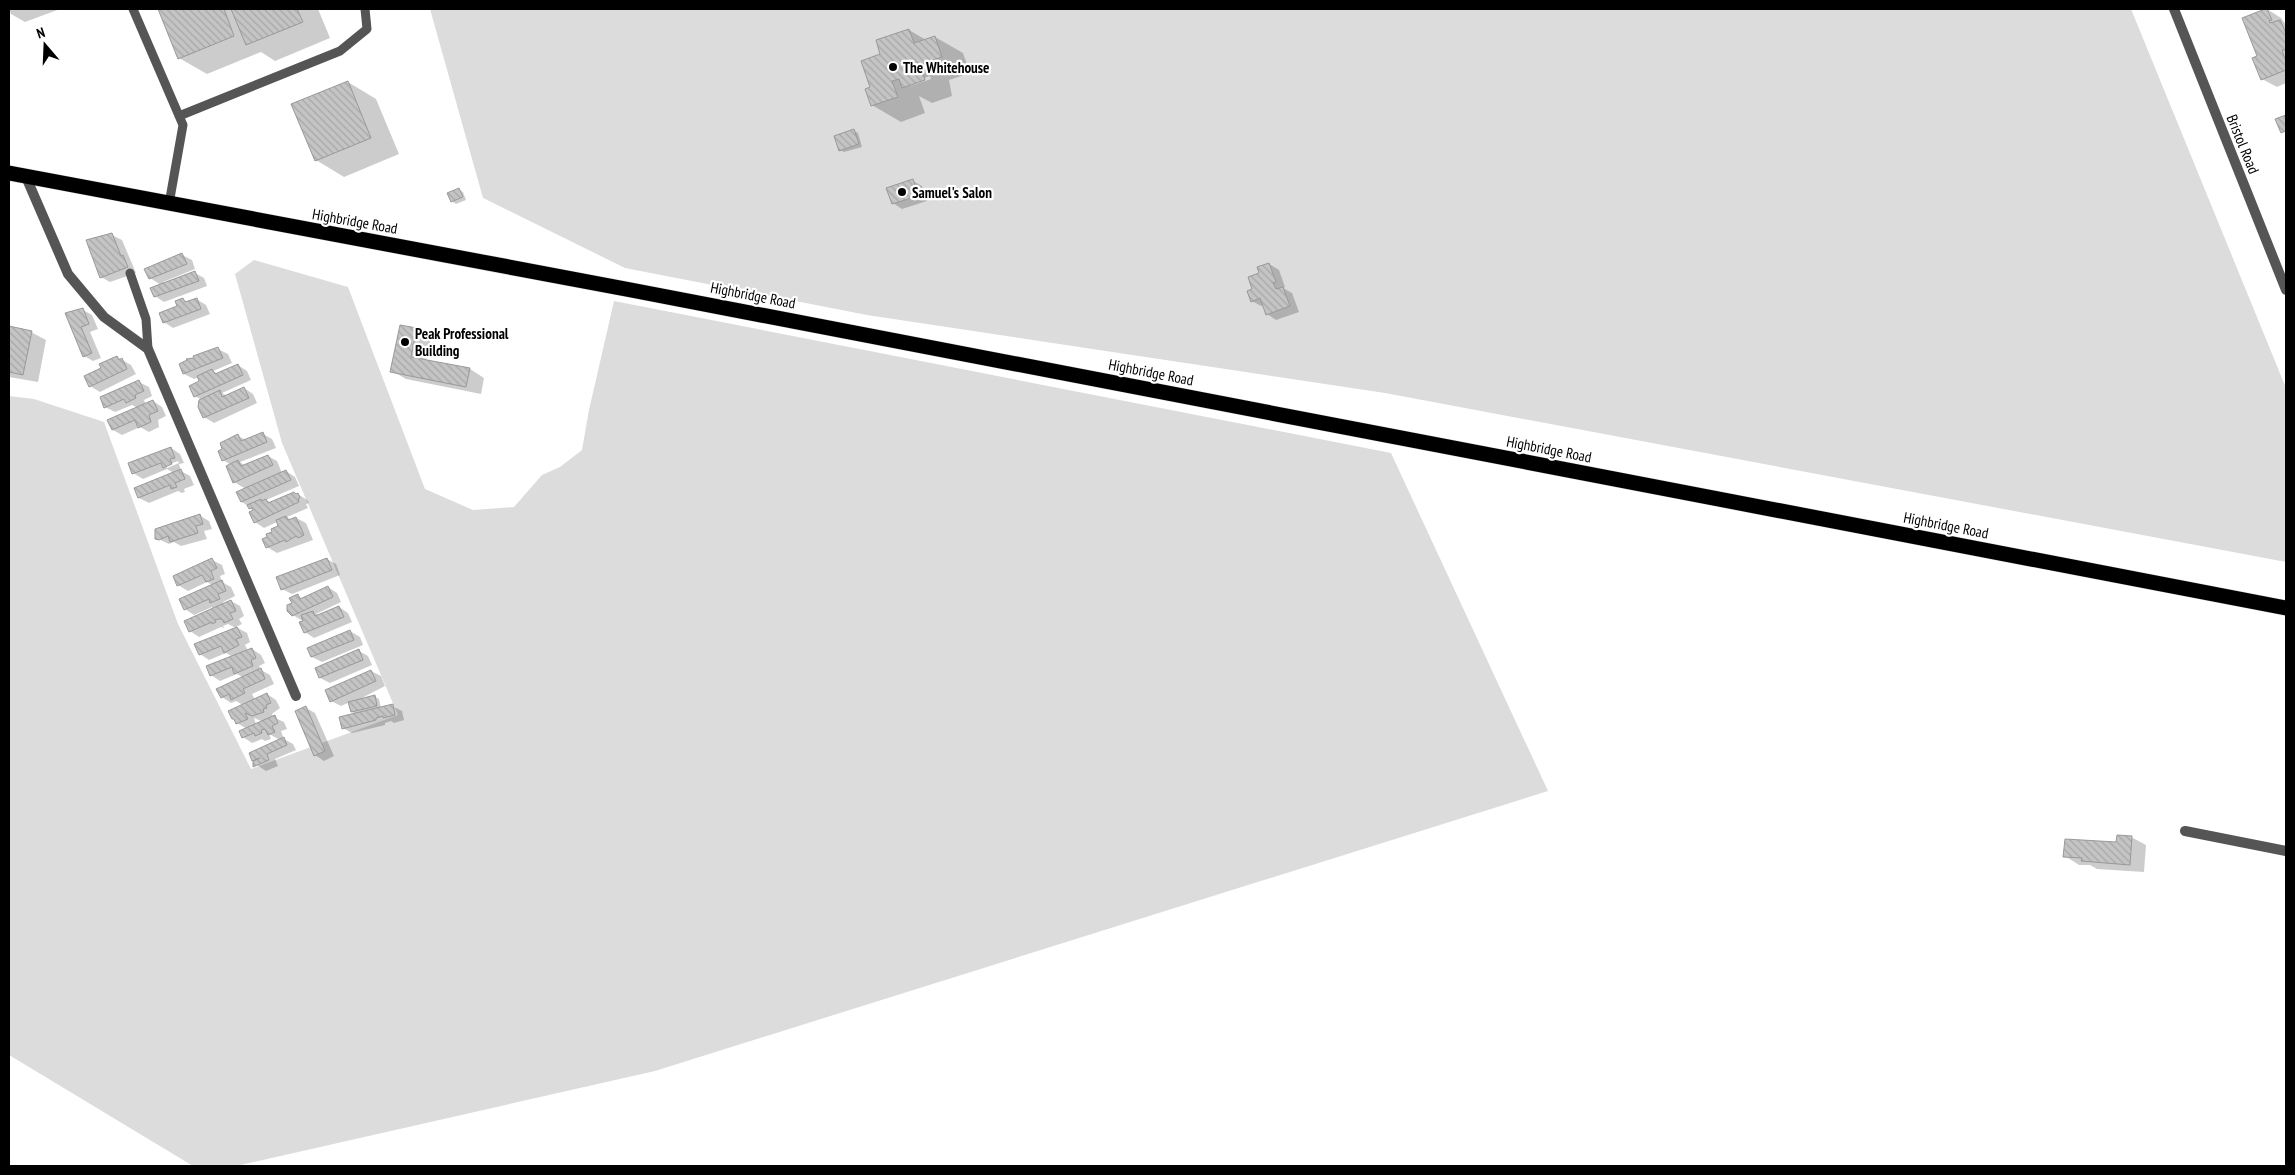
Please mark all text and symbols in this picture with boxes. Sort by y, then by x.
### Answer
north arrow [20,20,70,70]
text: N [34,23,47,42]
place label: The Whitehouse [903,58,989,77]
marker: The Whitehouse [887,61,899,73]
street label: Bristol Road [2223,112,2263,176]
place label: Samuel's Salon [912,183,992,202]
marker: Samuel's Salon [896,186,908,198]
street label: Highbridge Road [311,204,399,238]
street label: Highbridge Road [709,277,797,313]
place label: Peak Professional Building [415,324,509,360]
marker: Peak Professional Building [399,336,411,348]
street label: Highbridge Road [1107,354,1195,390]
street label: Highbridge Road [1505,431,1593,467]
street label: Highbridge Road [1902,507,1990,543]

